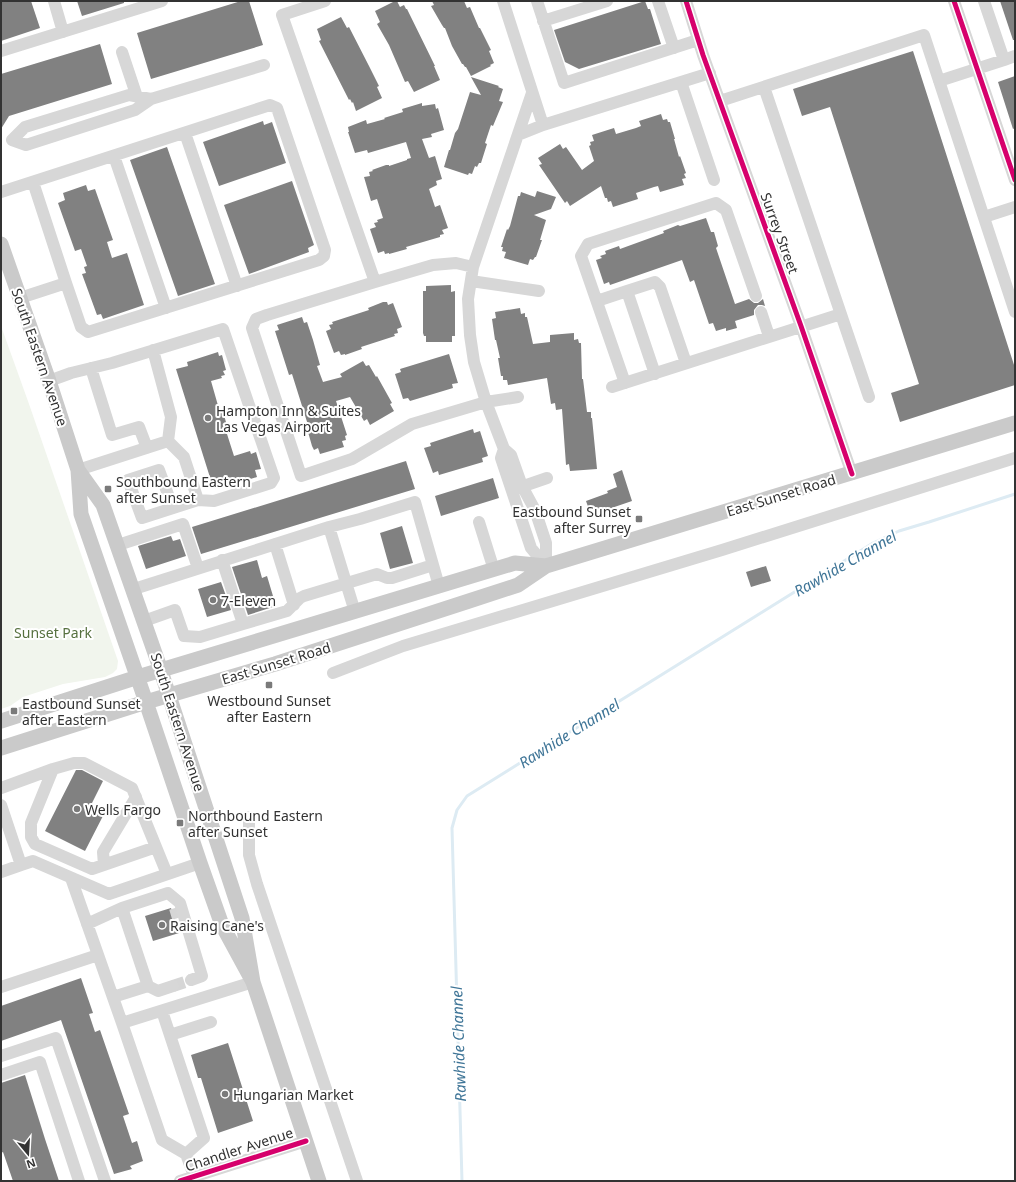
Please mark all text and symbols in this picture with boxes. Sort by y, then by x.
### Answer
street label: Surrey Street [757,190,803,276]
street label: South Eastern Avenue [7,286,73,429]
place label: Hampton Inn & Suites Las Vegas Airport [216,401,361,436]
marker: Hampton Inn & Suites Las Vegas Airport [203,413,213,423]
street label: East Sunset Road [724,469,838,521]
place label: Southbound Eastern after Sunset [116,472,251,507]
marker: Southbound Eastern after Sunset [103,484,113,494]
place label: Eastbound Sunset after Surrey [512,502,632,537]
marker: Eastbound Sunset after Surrey [634,514,644,524]
water label: Rawhide Channel [790,525,901,600]
place label: 7-Eleven [221,591,276,610]
marker: 7-Eleven [208,595,218,605]
park label: Sunset Park [14,623,92,642]
street label: East Sunset Road [219,637,333,689]
street label: South Eastern Avenue [147,650,209,794]
marker: Westbound Sunset after Eastern [264,680,274,690]
place label: Westbound Sunset after Eastern [207,691,331,726]
water label: Rawhide Channel [515,693,624,772]
place label: Eastbound Sunset after Eastern [22,694,141,729]
marker: Eastbound Sunset after Eastern [9,706,19,716]
place label: Wells Fargo [85,800,161,819]
marker: Wells Fargo [72,804,82,814]
place label: Northbound Eastern after Sunset [188,806,323,841]
marker: Northbound Eastern after Sunset [175,818,185,828]
place label: Raising Cane's [170,916,264,935]
marker: Raising Cane's [157,920,167,930]
water label: Rawhide Channel [446,985,470,1102]
place label: Hungarian Market [233,1085,353,1104]
marker: Hungarian Market [220,1089,230,1099]
street label: Chandler Avenue [182,1123,296,1175]
north arrow [8,1134,48,1174]
text: N [25,1155,38,1173]

